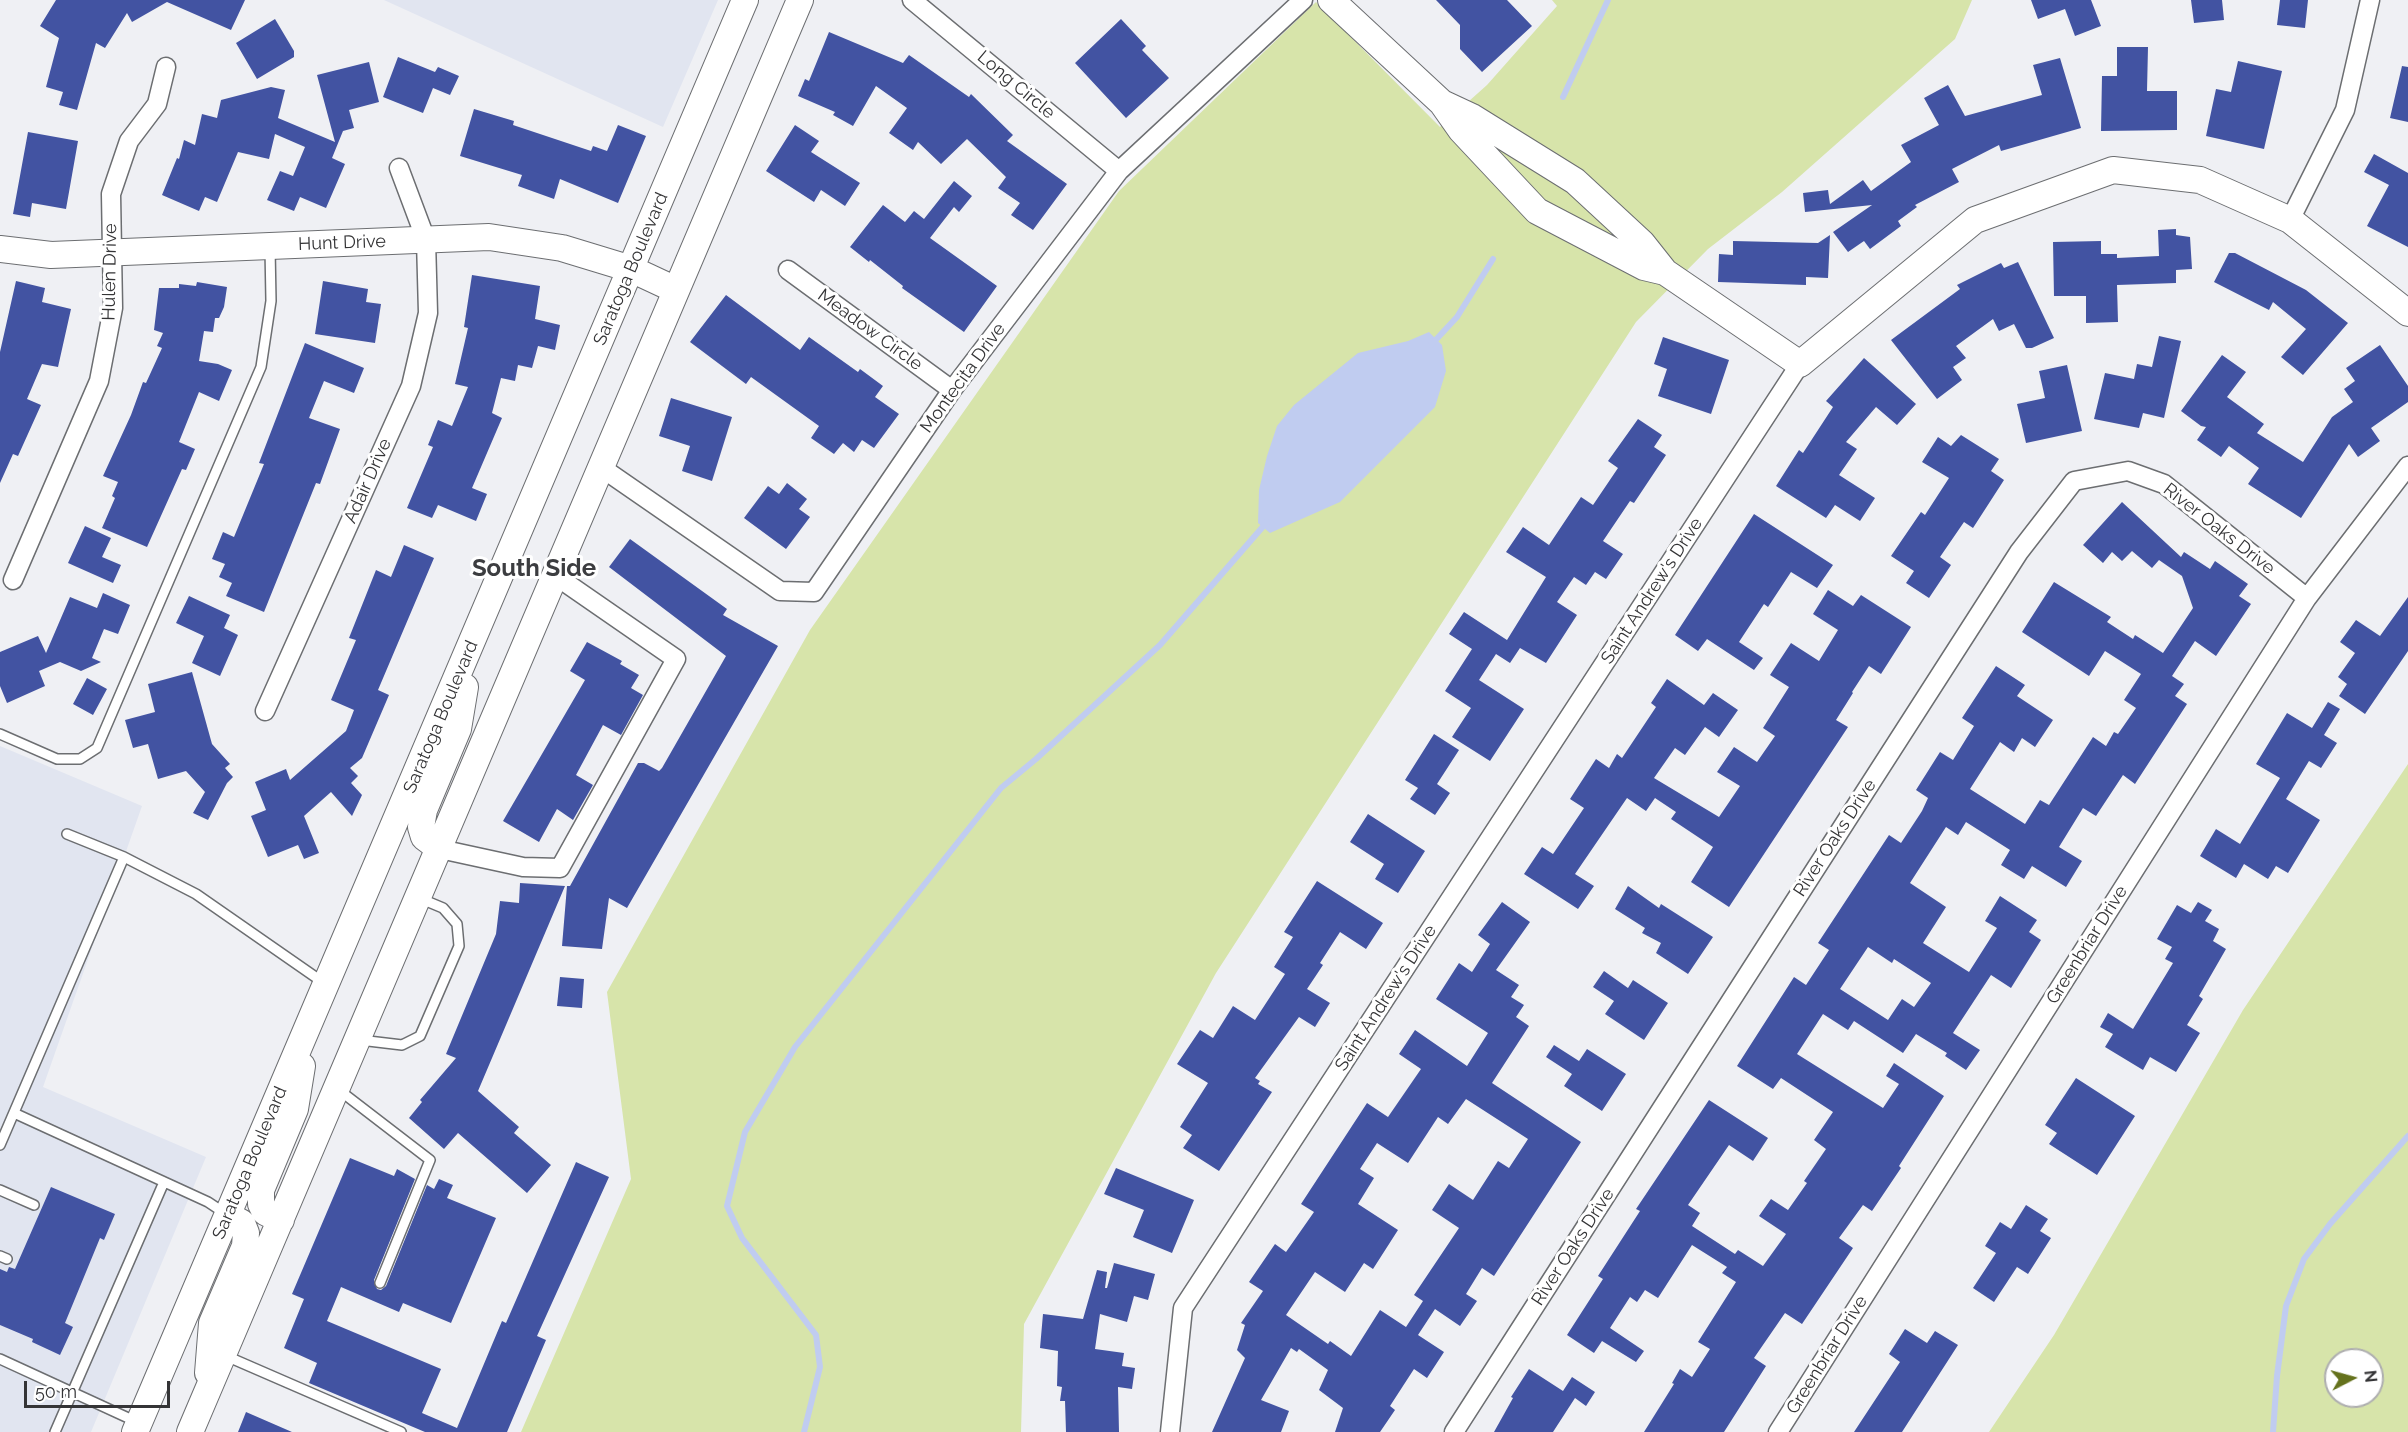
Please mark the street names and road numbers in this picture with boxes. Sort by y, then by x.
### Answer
street label: Long Circle [973,46,1059,124]
street label: Saratoga Boulevard [589,189,673,349]
street label: Hulen Drive [98,223,122,321]
street label: Hunt Drive [298,231,386,255]
street label: Meadow Circle [813,285,927,375]
street label: Montecita Drive [916,319,1010,437]
street label: Adair Drive [340,435,396,527]
street label: River Oaks Drive [2159,479,2279,579]
street label: Saint Andrew's Drive [1597,514,1707,668]
street label: Saratoga Boulevard [399,637,483,797]
street label: River Oaks Drive [1789,775,1881,901]
street label: Greenbriar Drive [2042,882,2132,1008]
street label: Saint Andrew's Drive [1331,921,1441,1075]
street label: Saratoga Boulevard [208,1083,292,1243]
street label: River Oaks Drive [1527,1184,1619,1310]
street label: Greenbriar Drive [1782,1292,1872,1418]

